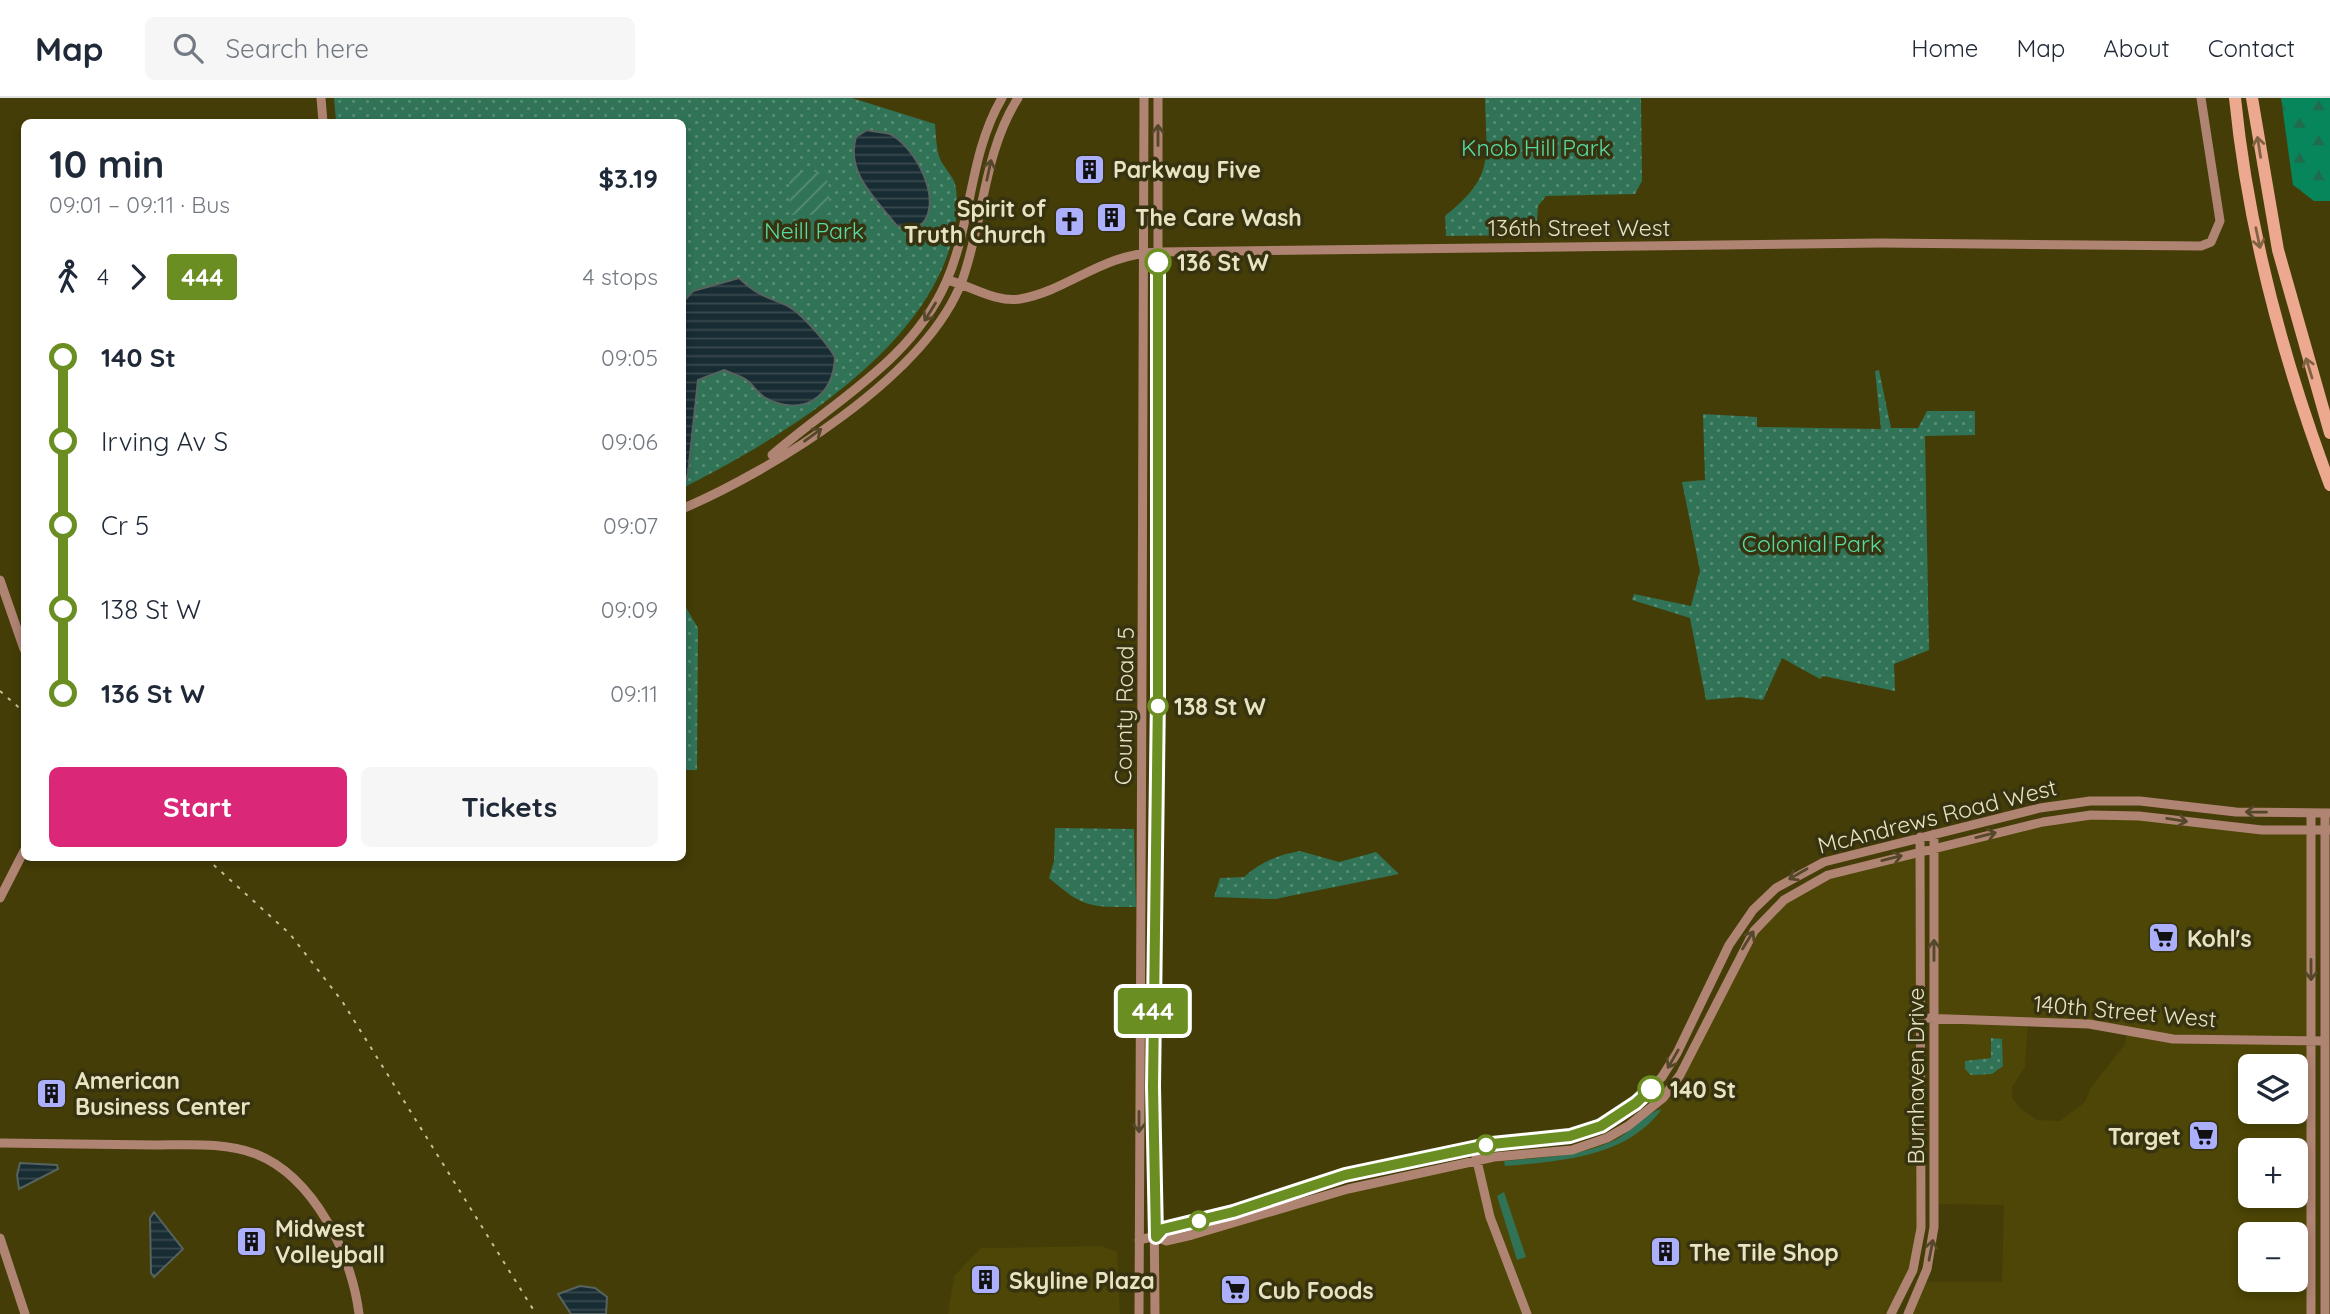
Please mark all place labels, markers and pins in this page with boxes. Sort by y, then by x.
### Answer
building icon: Parkway Five [1073,152,1107,186]
place label: Parkway Five [1113,155,1261,184]
place label: Spirit of Truth Church [904,194,1046,249]
building icon: The Care Wash [1095,200,1129,234]
place label: The Care Wash [1135,203,1302,232]
church icon: Spirit of Truth Church [1052,204,1086,238]
place label: 136 St W [1177,248,1269,277]
marker: 136 St W [1145,249,1171,275]
place label: 138 St W [1174,692,1266,721]
marker: 138 St W [1148,696,1168,716]
supermarket icon: Kohl's [2147,921,2181,955]
place label: Kohl's [2187,924,2252,953]
place label: American Business Center [75,1066,251,1121]
place label: 140 St [1670,1075,1736,1104]
building icon: American Business Center [35,1076,69,1110]
marker: 140 St [1638,1076,1664,1102]
supermarket icon: Target [2187,1119,2221,1153]
place label: Target [2108,1122,2181,1151]
unlabelled marker [1476,1135,1496,1155]
unlabelled marker [1189,1211,1209,1231]
place label: Midwest Volleyball [275,1214,385,1269]
building icon: Midwest Volleyball [235,1224,269,1258]
building icon: The Tile Shop [1649,1235,1683,1269]
place label: The Tile Shop [1689,1238,1839,1267]
building icon: Skyline Plaza [969,1263,1003,1297]
place label: Skyline Plaza [1009,1266,1155,1295]
supermarket icon: Cub Foods [1218,1273,1252,1307]
place label: Cub Foods [1258,1276,1374,1305]

